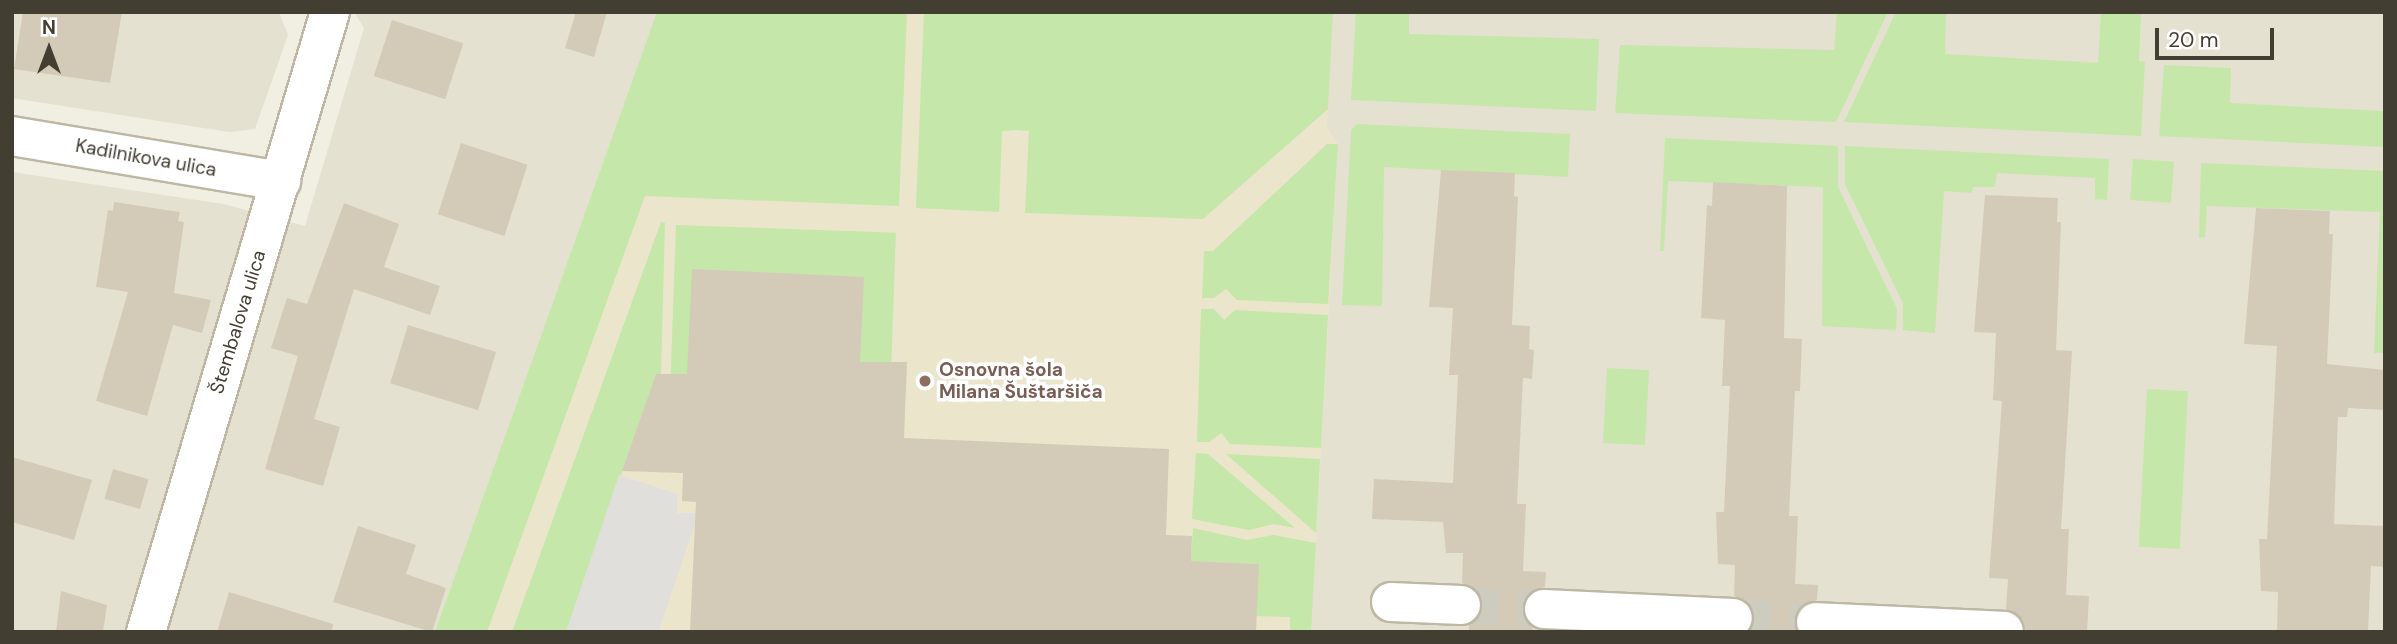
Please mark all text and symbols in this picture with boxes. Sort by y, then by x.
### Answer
north arrow [14,14,84,84]
scale bar [2159,14,2278,58]
text: N [42,15,56,40]
text: 20 m [2168,26,2219,54]
street label: Kadilnikova ulica [74,134,218,182]
street label: Štembalova ulica [205,247,271,397]
place label: Osnovna šola Milana Šuštaršiča [939,359,1103,403]
marker: Osnovna šola Milana Šuštaršiča [917,373,933,389]

